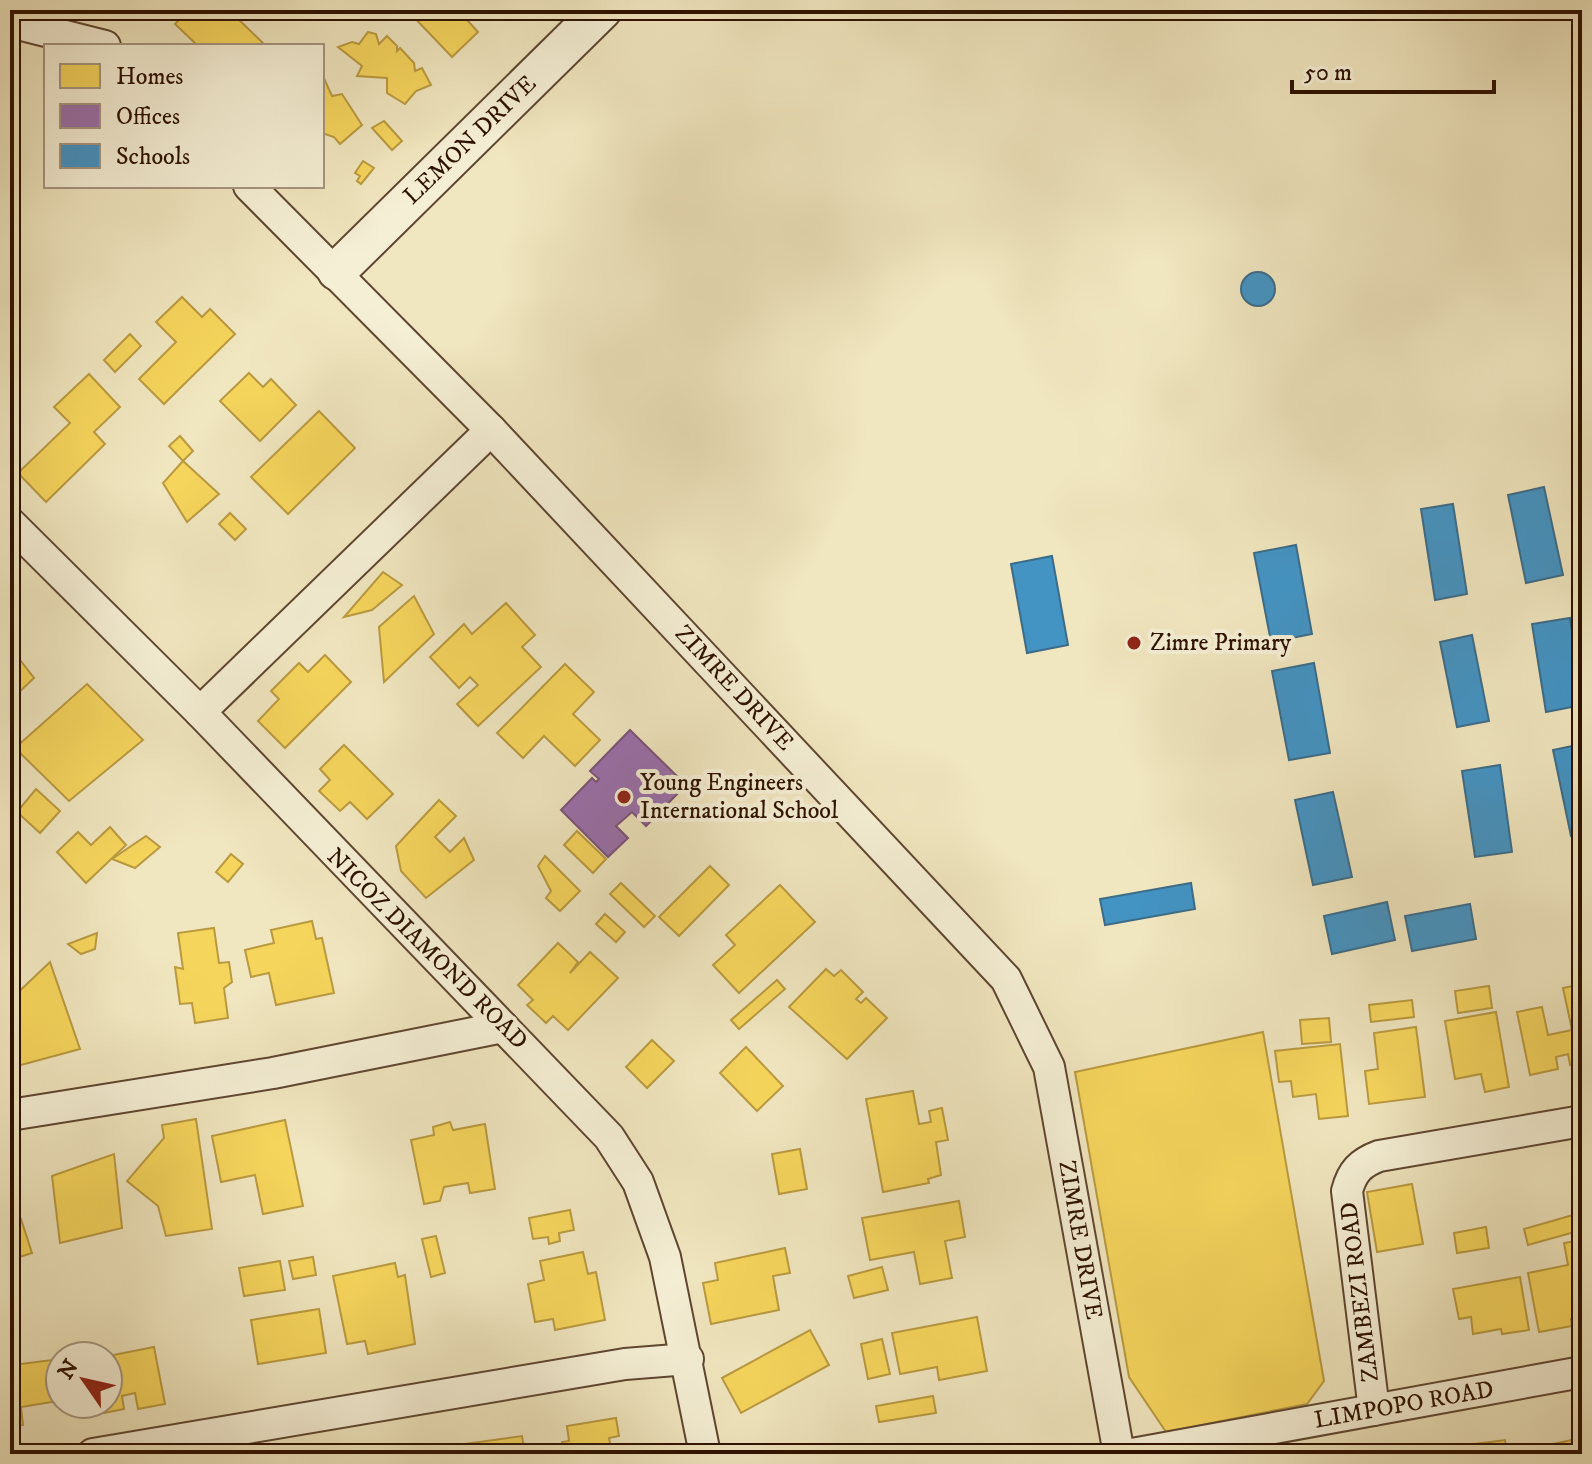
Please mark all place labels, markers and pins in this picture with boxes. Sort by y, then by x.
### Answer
place label: Zimre Primary [1150,628,1292,658]
marker: Zimre Primary [1125,634,1143,652]
place label: Young Engineers International School [640,768,839,826]
marker: Young Engineers International School [615,788,633,806]

